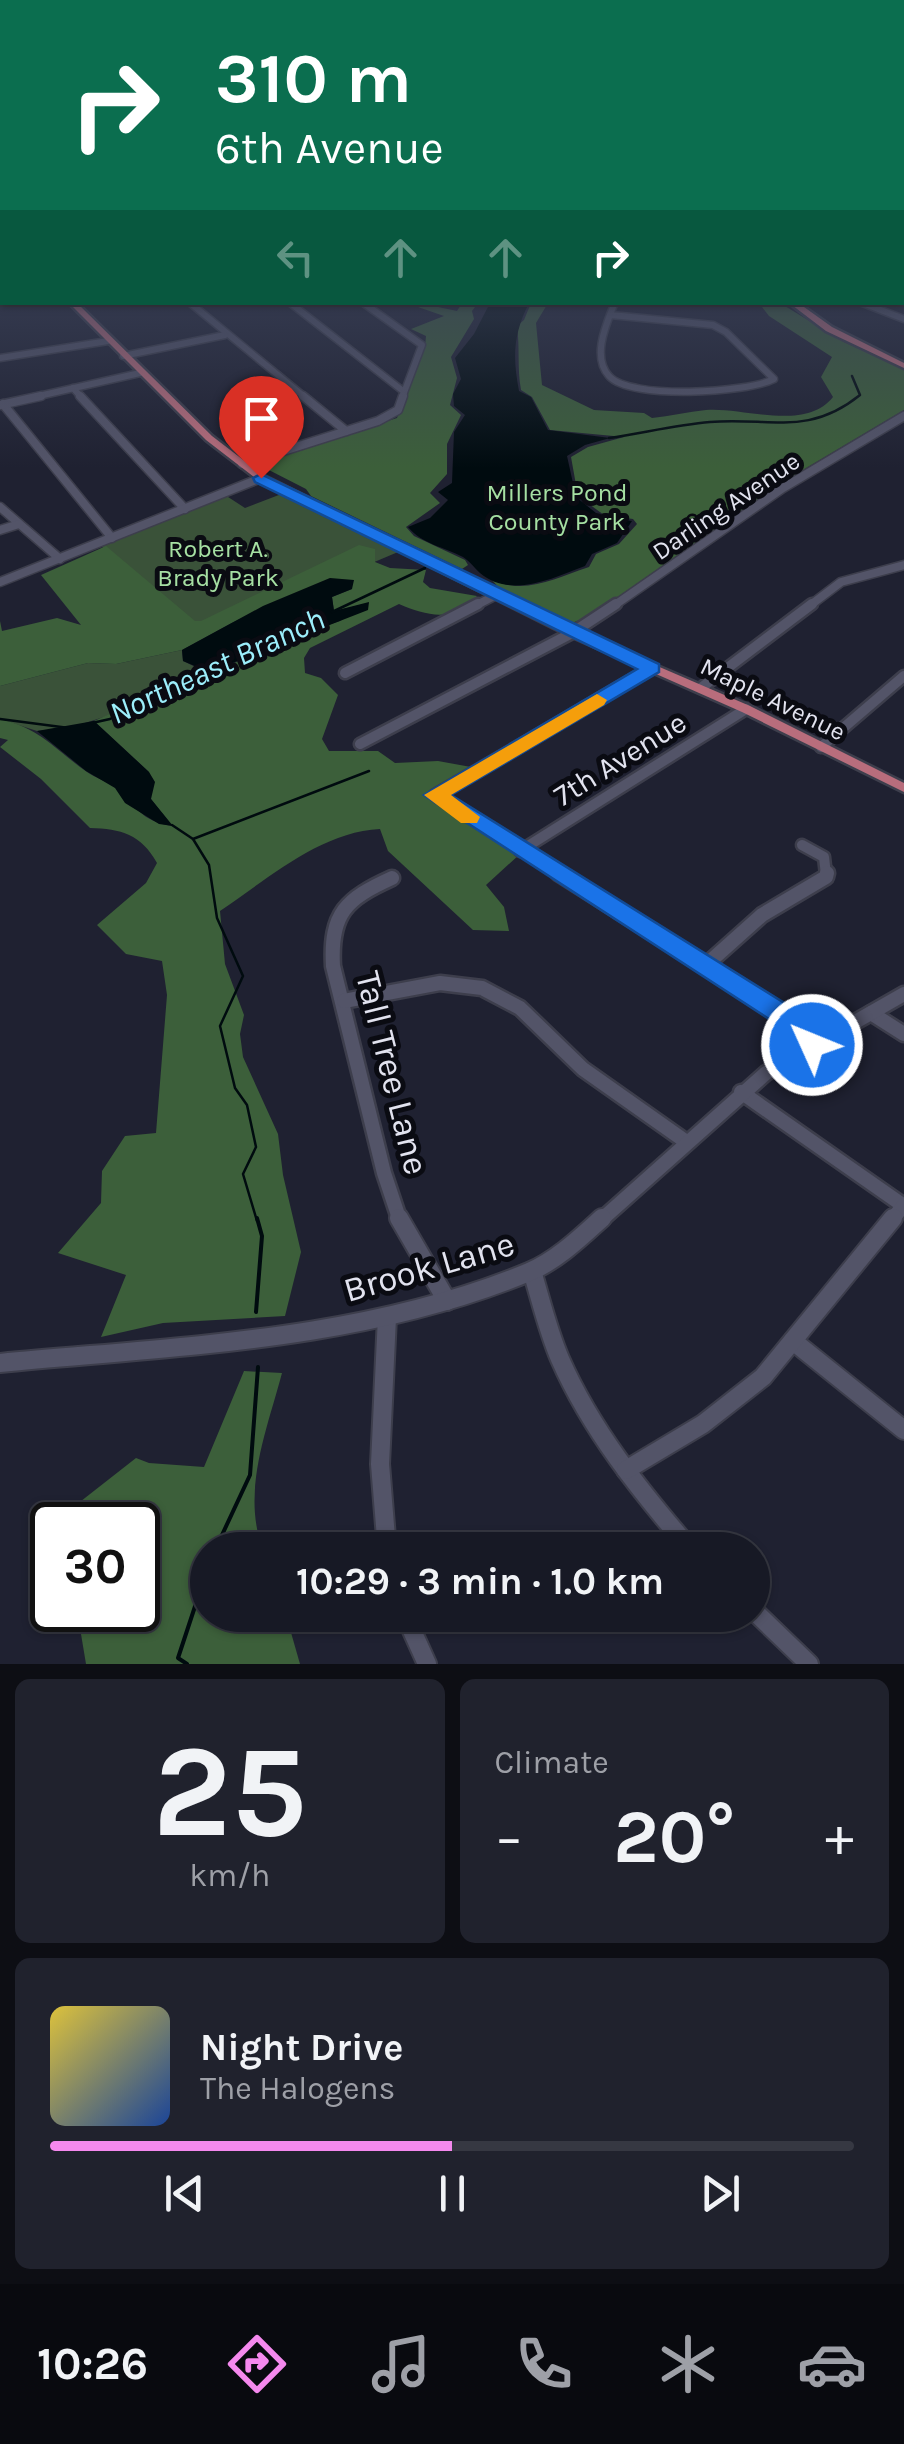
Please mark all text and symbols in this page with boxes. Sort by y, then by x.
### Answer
text: 310 m [215,38,412,120]
icon: right [50,40,180,170]
text: 6th Avenue [215,122,444,174]
icon: left [268,230,323,285]
icon: ahead [373,230,428,285]
icon: ahead [478,230,533,285]
icon: right [583,230,638,285]
pin [219,376,304,479]
icon: arrive [234,391,289,446]
street label: Darling Avenue [647,446,805,566]
park label: Millers Pond County Park [487,478,627,536]
park label: Robert A. Brady Park [157,534,279,592]
water label: Northeast Branch [104,600,330,732]
street label: Maple Avenue [696,651,850,747]
street label: 7th Avenue [547,704,693,814]
street label: Tall Tree Lane [347,967,437,1179]
position arrow [760,993,864,1097]
street label: Brook Lane [339,1223,519,1311]
speed limit sign: 30 [30,1502,160,1632]
text: 10:29 · 3 min · 1.0 km [296,1559,664,1604]
text: 25 [153,1716,307,1868]
text: Climate [495,1744,609,1781]
text: 20° [613,1793,735,1881]
text: − [495,1805,523,1869]
text: + [825,1805,854,1869]
text: km/h [189,1857,270,1894]
text: Night Drive [200,2025,403,2070]
text: The Halogens [200,2070,395,2107]
icon: previous [157,2166,212,2221]
icon: pause [425,2166,480,2221]
icon: next [693,2166,748,2221]
icon: directions [222,2329,292,2399]
icon: music [366,2329,436,2399]
icon: phone [509,2329,579,2399]
icon: climate [653,2329,723,2399]
icon: car [797,2329,867,2399]
text: 10:26 [37,2338,148,2390]

